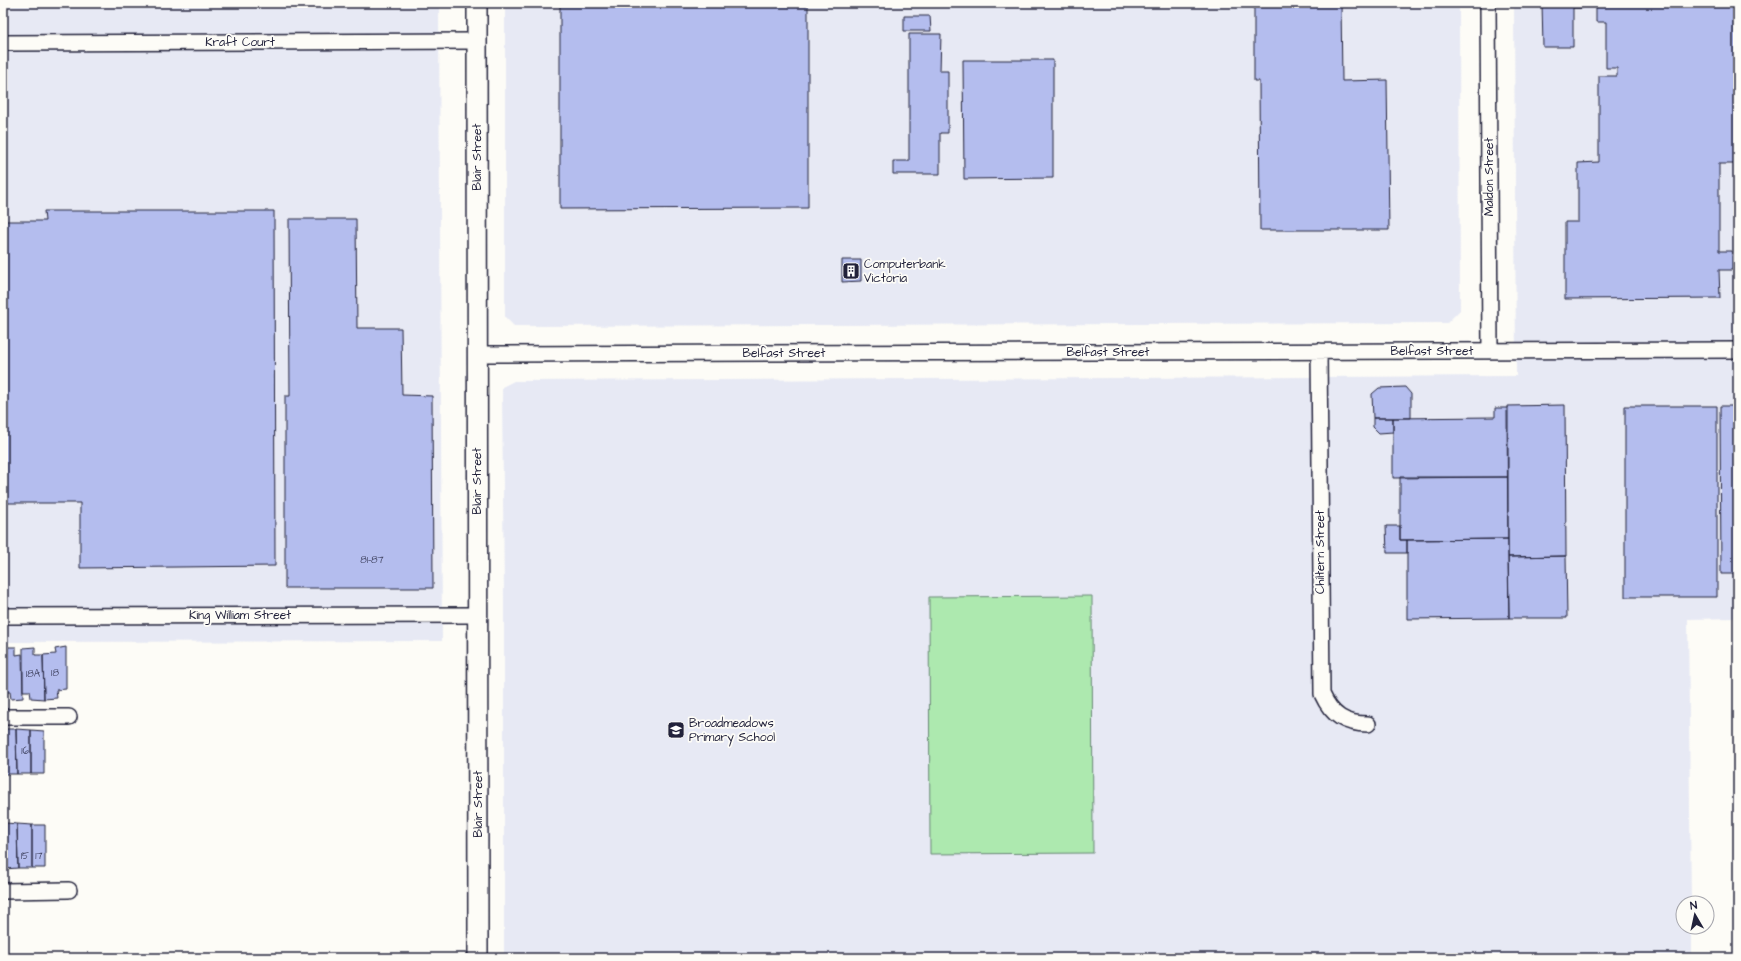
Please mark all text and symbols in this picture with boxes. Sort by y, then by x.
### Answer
street label: Kraft Court [205,34,275,51]
street label: Blair Street [469,123,486,190]
street label: Maldon Street [1481,138,1498,216]
place label: Computerbank Victoria [864,256,946,287]
building icon: Computerbank Victoria [841,261,861,281]
street label: Belfast Street [1391,343,1474,360]
street label: Belfast Street [1067,344,1150,361]
street label: Belfast Street [743,345,826,362]
street label: Blair Street [469,447,486,514]
street label: Chiltern Street [1312,510,1329,594]
house number: 81-87 [360,553,384,567]
street label: King William Street [189,607,291,625]
house number: 18 [51,666,59,680]
house number: 18A [26,667,41,681]
place label: Broadmeadows Primary School [689,715,775,747]
school or university icon: Broadmeadows Primary School [666,720,686,740]
house number: 16 [21,744,29,758]
street label: Blair Street [470,770,487,837]
house number: 15 [21,849,29,863]
house number: 17 [35,849,43,863]
north arrow [1675,895,1715,935]
text: N [1689,898,1698,914]

